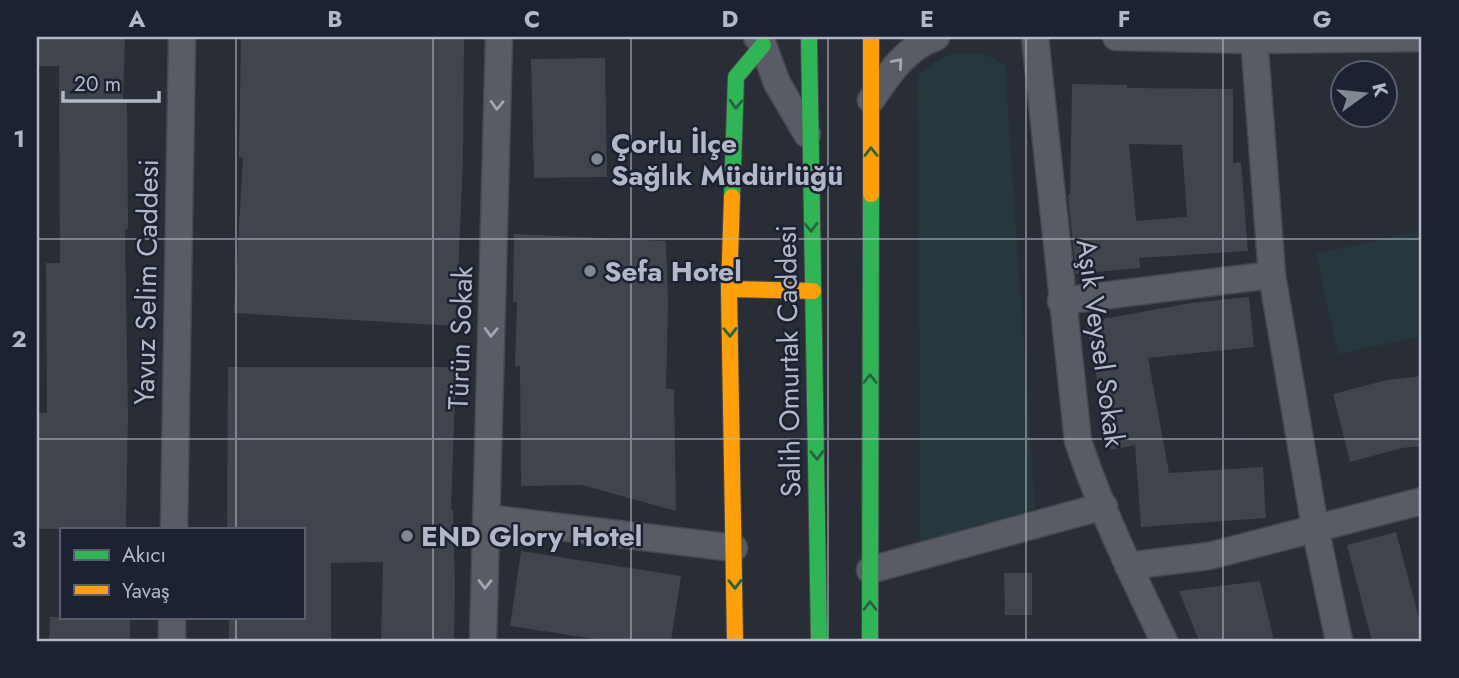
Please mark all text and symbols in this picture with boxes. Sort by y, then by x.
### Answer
text: A [128,2,146,36]
text: B [327,2,343,36]
text: C [524,2,540,36]
text: D [722,2,739,36]
text: E [920,2,934,36]
text: F [1118,2,1130,36]
text: G [1313,2,1331,36]
one-way arrow [890,58,902,71]
scale bar [63,60,159,104]
north arrow [1330,60,1400,130]
text: 20 m [74,69,121,99]
text: K [1365,80,1395,100]
one-way arrow [728,99,743,110]
one-way arrow [490,100,505,111]
text: 1 [13,122,25,156]
place label: Çorlu İlçe Sağlık Müdürlüğü [611,123,843,196]
one-way arrow [863,146,879,156]
marker: Çorlu İlçe Sağlık Müdürlüğü [589,151,605,167]
street label: Yavuz Selim Caddesi [124,159,169,405]
one-way arrow [804,222,819,233]
street label: Salih Omurtak Caddesi [766,224,811,498]
street label: Aşık Veysel Sokak [1066,236,1135,450]
place label: Sefa Hotel [604,251,742,292]
marker: Sefa Hotel [582,263,598,279]
street label: Türün Sokak [438,265,484,411]
text: 2 [11,322,27,356]
one-way arrow [484,327,499,338]
one-way arrow [722,327,738,337]
one-way arrow [862,373,878,384]
one-way arrow [809,450,825,461]
place label: END Glory Hotel [421,516,642,557]
text: 3 [12,522,26,556]
legend [60,528,304,618]
marker: END Glory Hotel [399,528,415,544]
text: Akıcı [122,540,166,570]
text: Yavaş [122,576,169,606]
one-way arrow [477,579,492,590]
one-way arrow [727,579,743,589]
one-way arrow [862,600,878,610]

